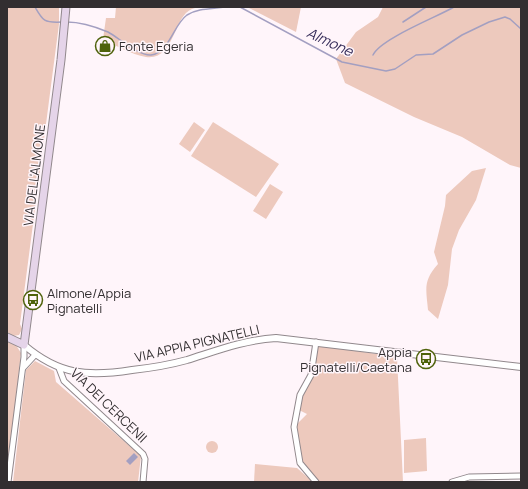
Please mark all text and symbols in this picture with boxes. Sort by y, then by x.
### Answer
water label: Almone [304,23,357,61]
shop icon: Fonte Egeria [94,35,116,57]
place label: Fonte Egeria [119,37,194,55]
street label: VIA DELL'ALMONE [19,123,49,227]
place label: Almone/Appia Pignatelli [47,284,131,317]
bus stop icon: Almone/Appia Pignatelli [22,289,44,311]
street label: VIA APPIA PIGNATELLI [133,320,261,366]
place label: Appia Pignatelli/Caetana [300,343,412,376]
bus stop icon: Appia Pignatelli/Caetana [415,348,437,370]
street label: VIA DEI CERCENII [67,364,151,446]

